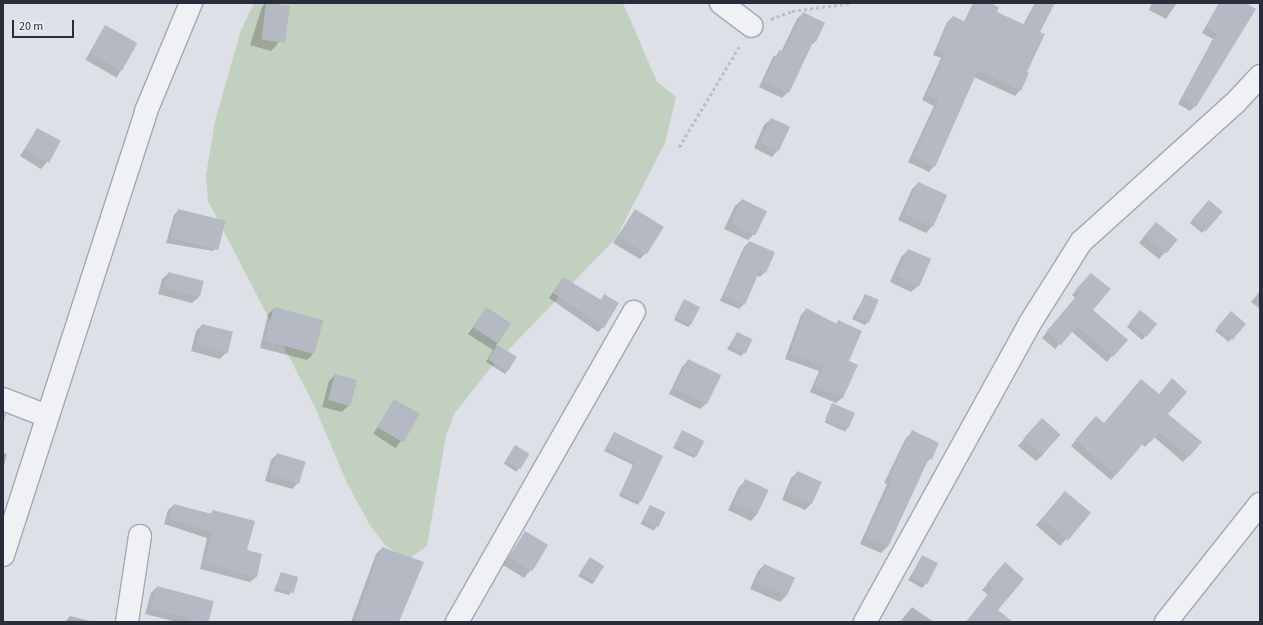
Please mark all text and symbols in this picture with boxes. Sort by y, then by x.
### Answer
scale bar [14,12,76,38]
text: 20 m [19,18,43,35]

